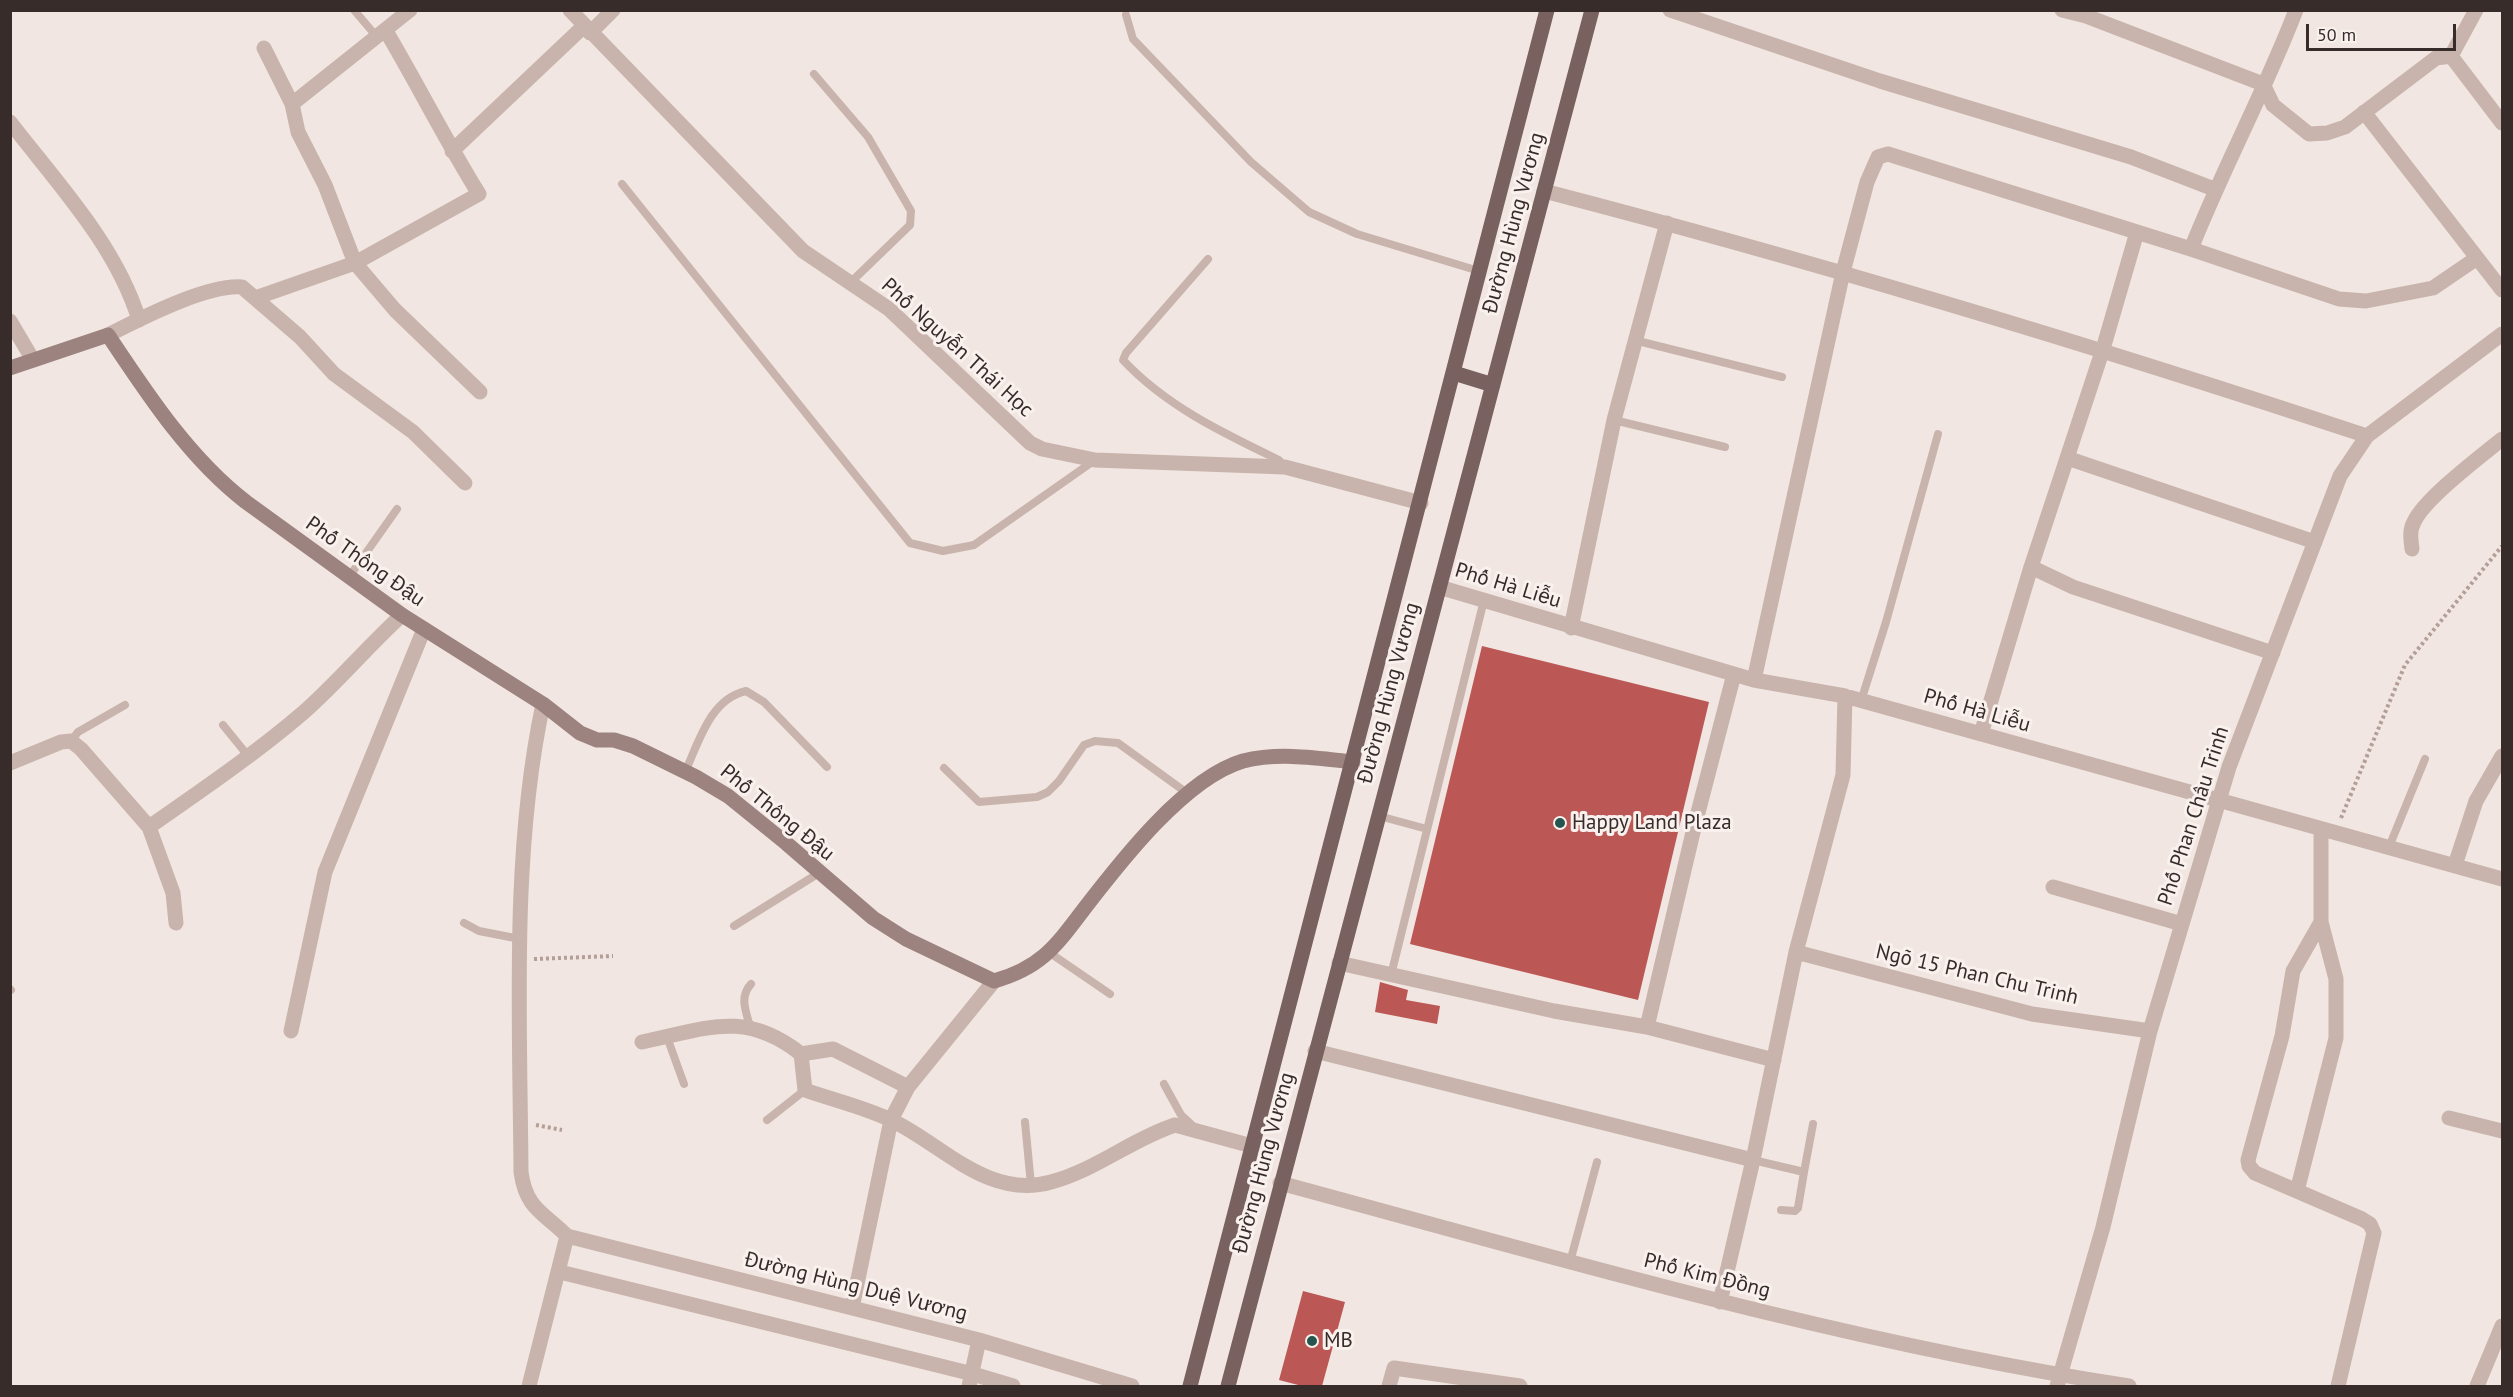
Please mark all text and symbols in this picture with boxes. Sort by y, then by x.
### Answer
scale bar [2309,12,2459,50]
text: 50 m [2317,23,2356,46]
street label: Đường Hùng Vương [1478,130,1550,316]
street label: Phố Nguyễn Thái Học [876,273,1038,423]
street label: Phố Thông Đậu [301,512,429,612]
street label: Phố Hà Liễu [1452,558,1564,614]
street label: Đường Hùng Vương [1353,600,1425,786]
street label: Phố Hà Liễu [1921,684,2033,738]
street label: Phố Phan Châu Trinh [2153,723,2235,909]
street label: Phố Thông Đậu [715,759,839,867]
place label: Happy Land Plaza [1572,810,1732,836]
marker: Happy Land Plaza [1553,816,1567,830]
street label: Ngõ 15 Phan Chu Trinh [1873,939,2081,1011]
street label: Đường Hùng Vương [1228,1070,1300,1256]
street label: Đường Hùng Duệ Vương [742,1247,970,1327]
street label: Phố Kim Đồng [1641,1248,1773,1304]
place label: MB [1324,1328,1353,1354]
marker: MB [1305,1334,1319,1348]

